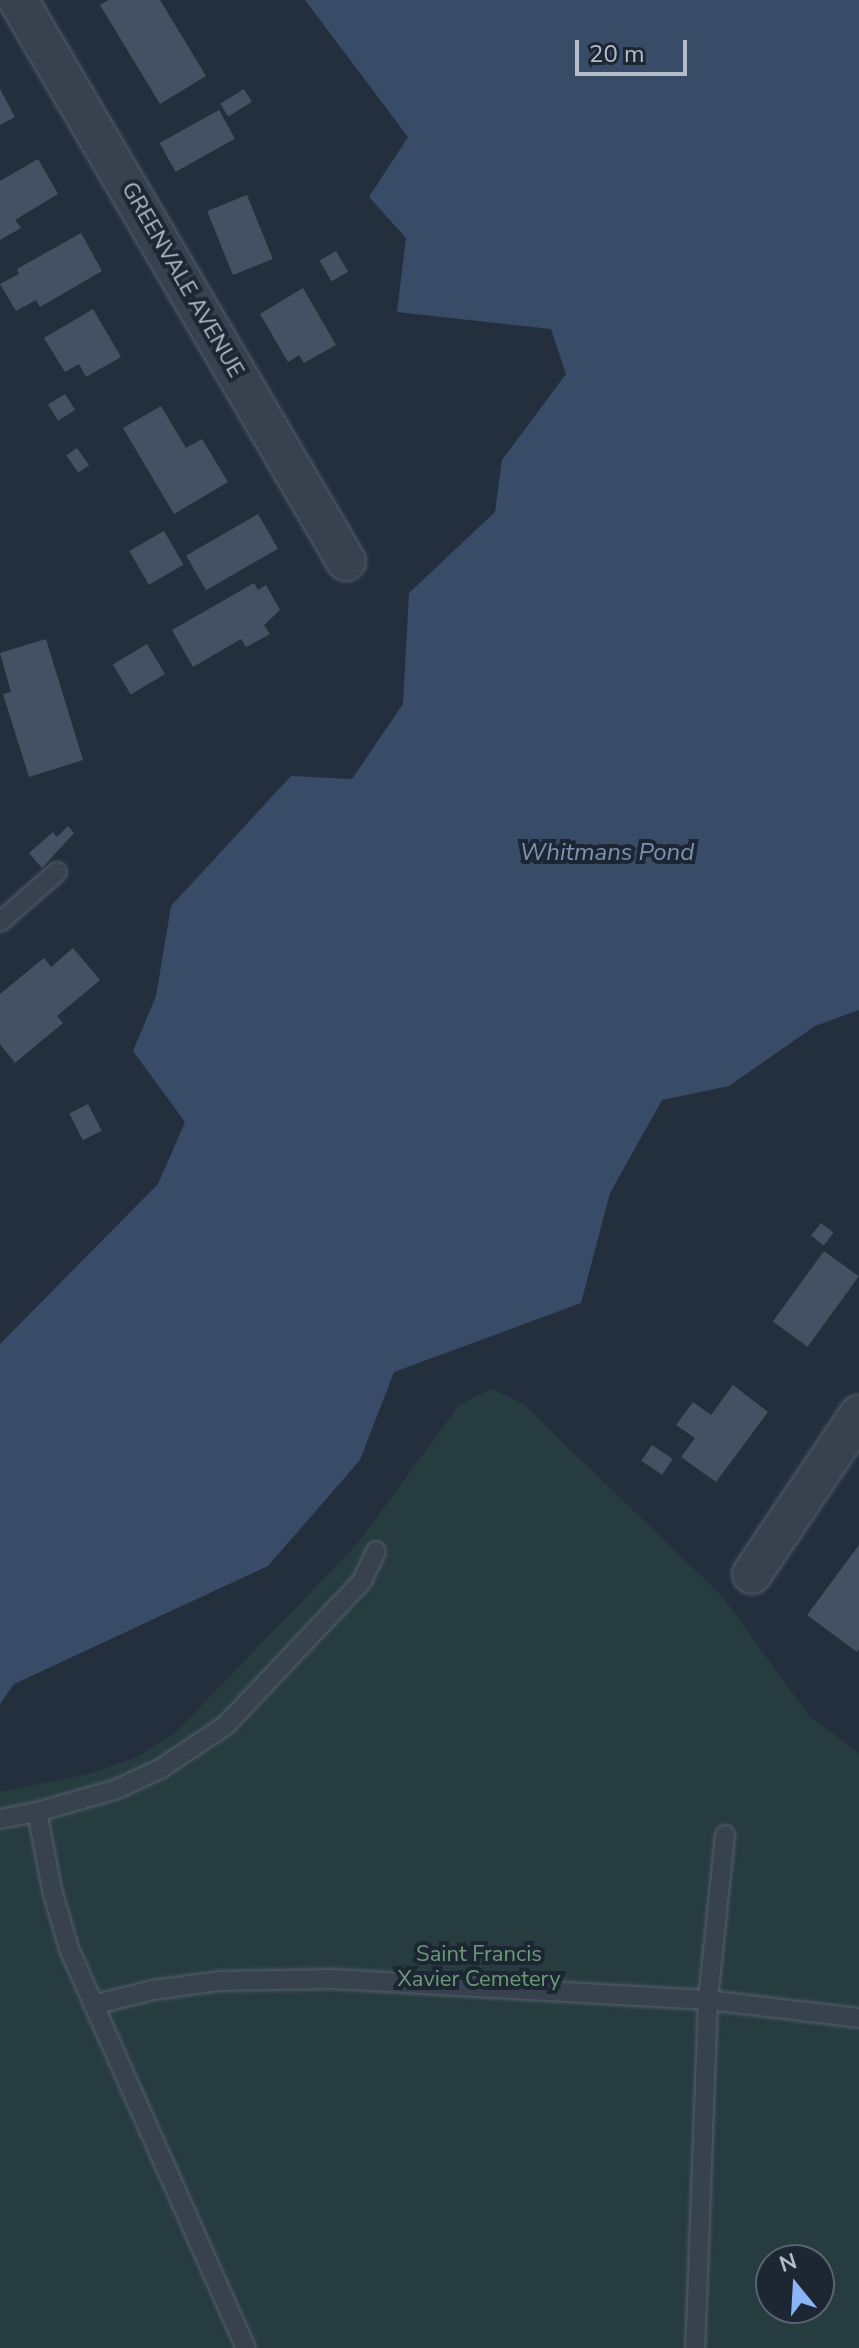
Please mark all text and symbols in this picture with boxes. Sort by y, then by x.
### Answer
scale bar [579,24,691,74]
text: 20 m [589,38,645,70]
street label: GREENVALE AVENUE [115,178,249,382]
water label: Whitmans Pond [520,839,694,867]
park label: Saint Francis Xavier Cemetery [398,1941,560,1992]
north arrow [755,2244,835,2324]
text: N [776,2246,801,2280]

